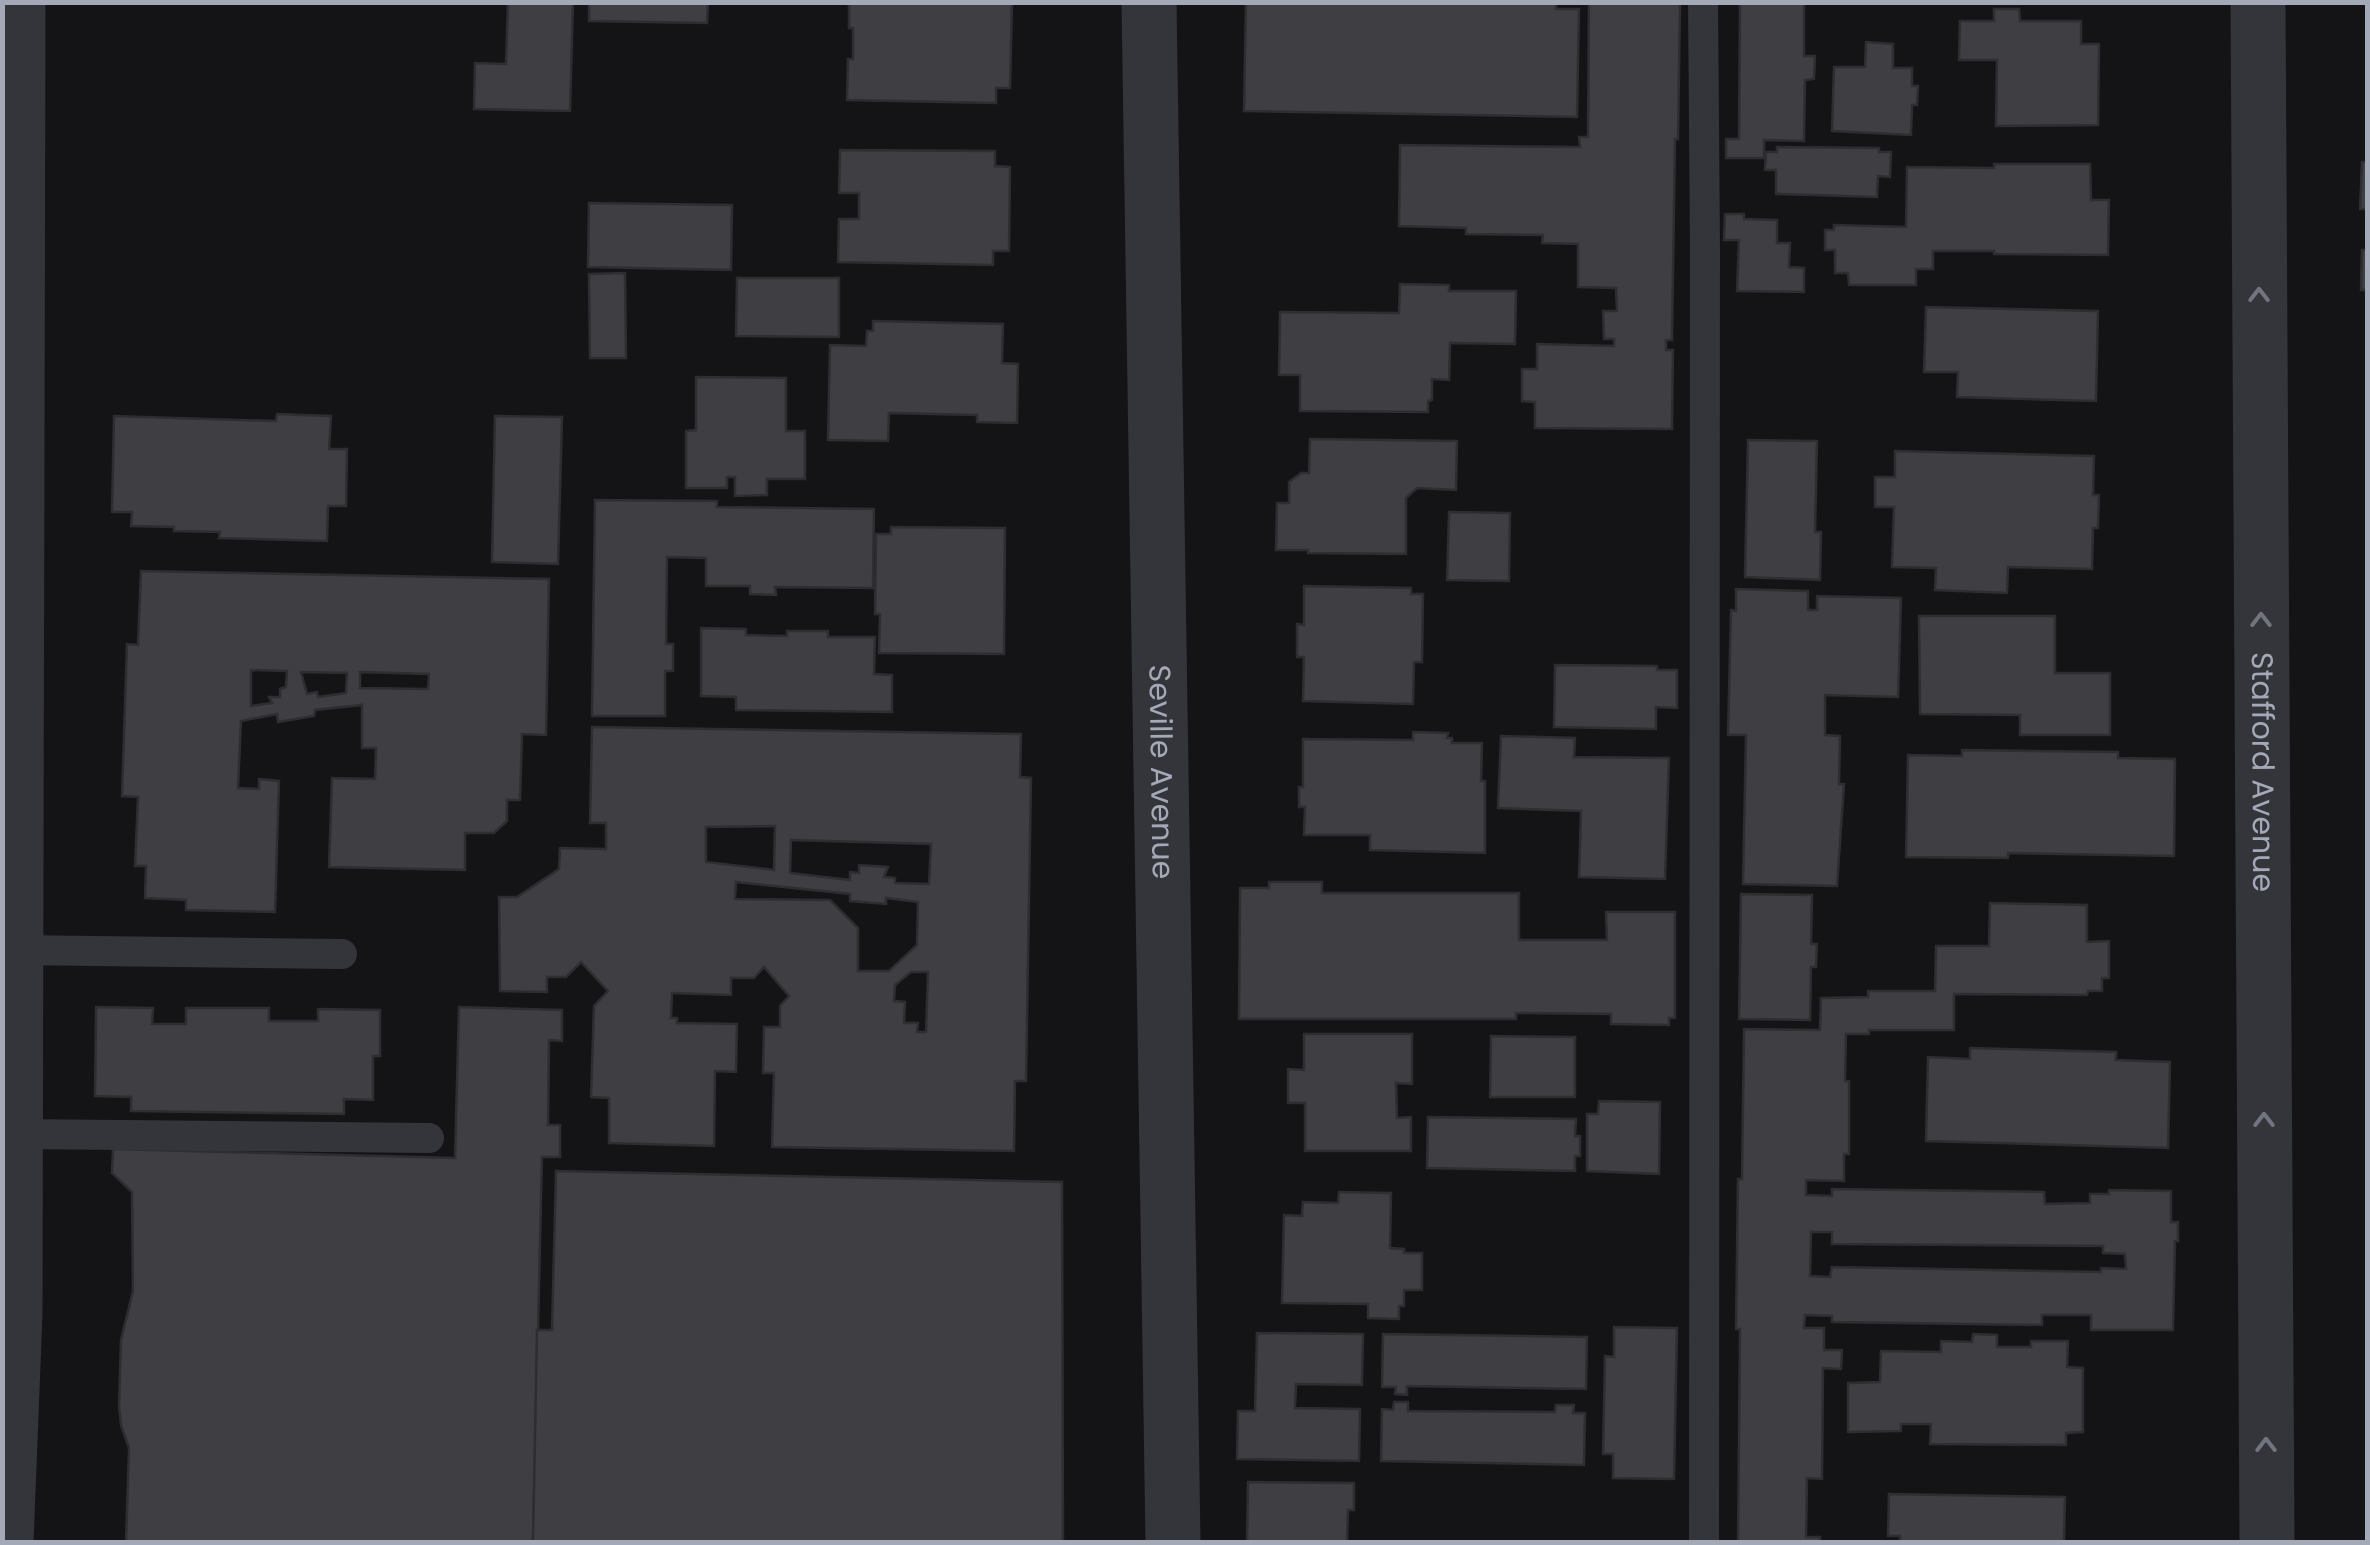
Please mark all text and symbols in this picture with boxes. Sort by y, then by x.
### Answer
one-way arrow [2248,287,2270,302]
one-way arrow [2250,612,2272,628]
street label: Stafford Avenue [2241,652,2285,892]
street label: Seville Avenue [1138,664,1185,880]
one-way arrow [2254,1112,2275,1128]
one-way arrow [2256,1437,2277,1453]

